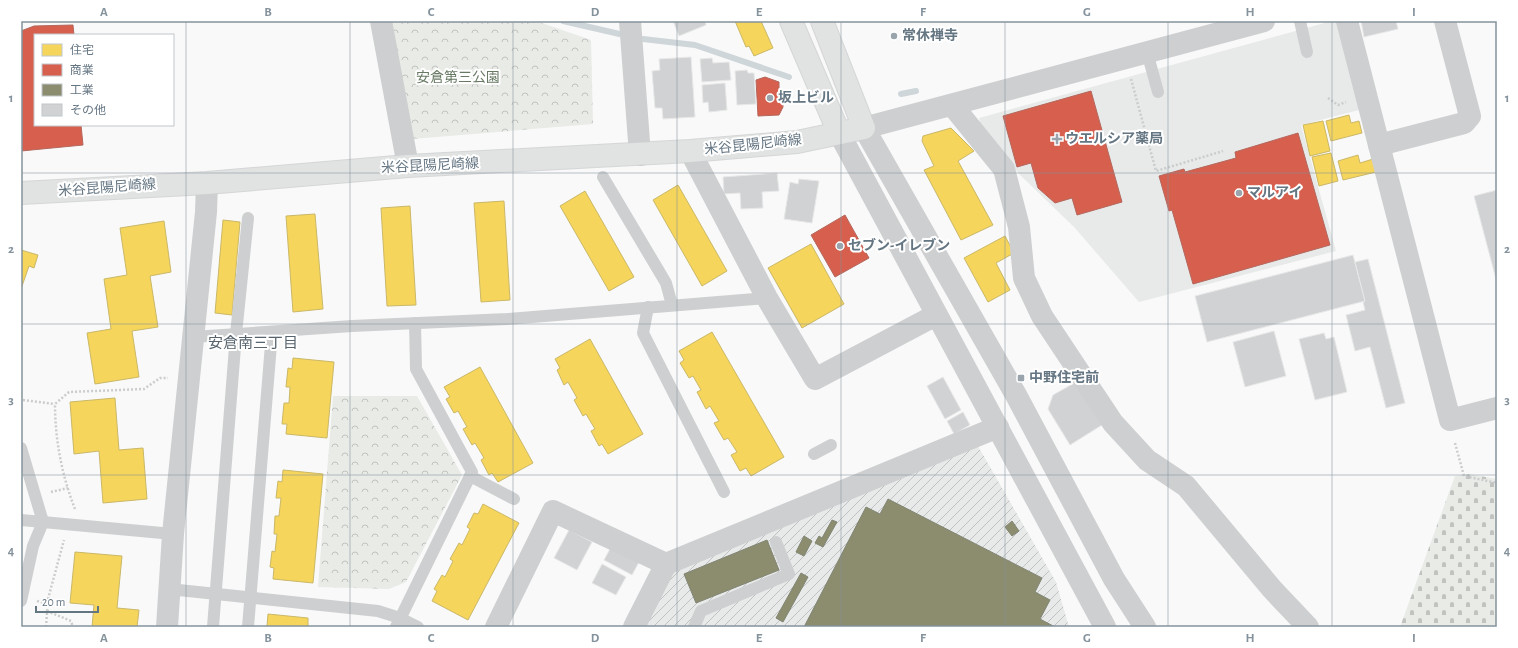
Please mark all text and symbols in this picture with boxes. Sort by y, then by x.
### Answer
text: A [100,6,108,19]
text: B [264,6,272,19]
text: C [428,6,435,19]
text: D [591,6,600,19]
text: E [756,6,763,19]
text: F [920,6,927,19]
text: G [1083,6,1091,19]
text: H [1245,6,1255,19]
text: I [1412,6,1416,19]
place label: 常休禅寺 [902,27,958,43]
marker: 常休禅寺 [889,31,899,41]
legend [34,34,174,126]
text: 住宅 [70,43,94,56]
text: 商業 [70,64,94,76]
park label: 安倉第三公園 [416,69,500,85]
text: 工業 [70,84,94,96]
place label: 坂上ビル [778,90,834,105]
text: 1 [9,92,13,105]
text: 1 [1505,92,1509,105]
marker: 坂上ビル [765,93,775,103]
text: その他 [70,104,106,116]
place label: ウエルシア薬局 [1065,131,1163,146]
street label: 米谷昆陽尼崎線 [703,132,802,157]
marker: ウエルシア薬局 [1052,134,1062,144]
street label: 米谷昆陽尼崎線 [381,155,479,176]
street label: 米谷昆陽尼崎線 [58,177,156,198]
place label: マルアイ [1247,185,1302,200]
marker: マルアイ [1234,188,1244,198]
place label: セブン-イレブン [848,237,950,253]
marker: セブン-イレブン [835,241,845,251]
text: 2 [8,243,14,256]
text: 2 [1504,243,1510,256]
district label: 安倉南三丁目 [208,335,298,351]
place label: 中野住宅前 [1029,369,1099,385]
marker: 中野住宅前 [1016,373,1026,383]
text: 3 [8,394,14,407]
text: 3 [1504,394,1510,407]
text: 4 [8,545,15,558]
text: 4 [1504,545,1511,558]
scale bar [36,588,98,614]
text: 20 m [42,596,65,608]
text: A [100,632,108,645]
text: B [264,632,272,645]
text: C [428,632,435,645]
text: D [591,632,600,645]
text: E [756,632,763,645]
text: F [920,632,927,645]
text: G [1083,632,1091,645]
text: H [1245,632,1255,645]
text: I [1412,632,1416,645]

